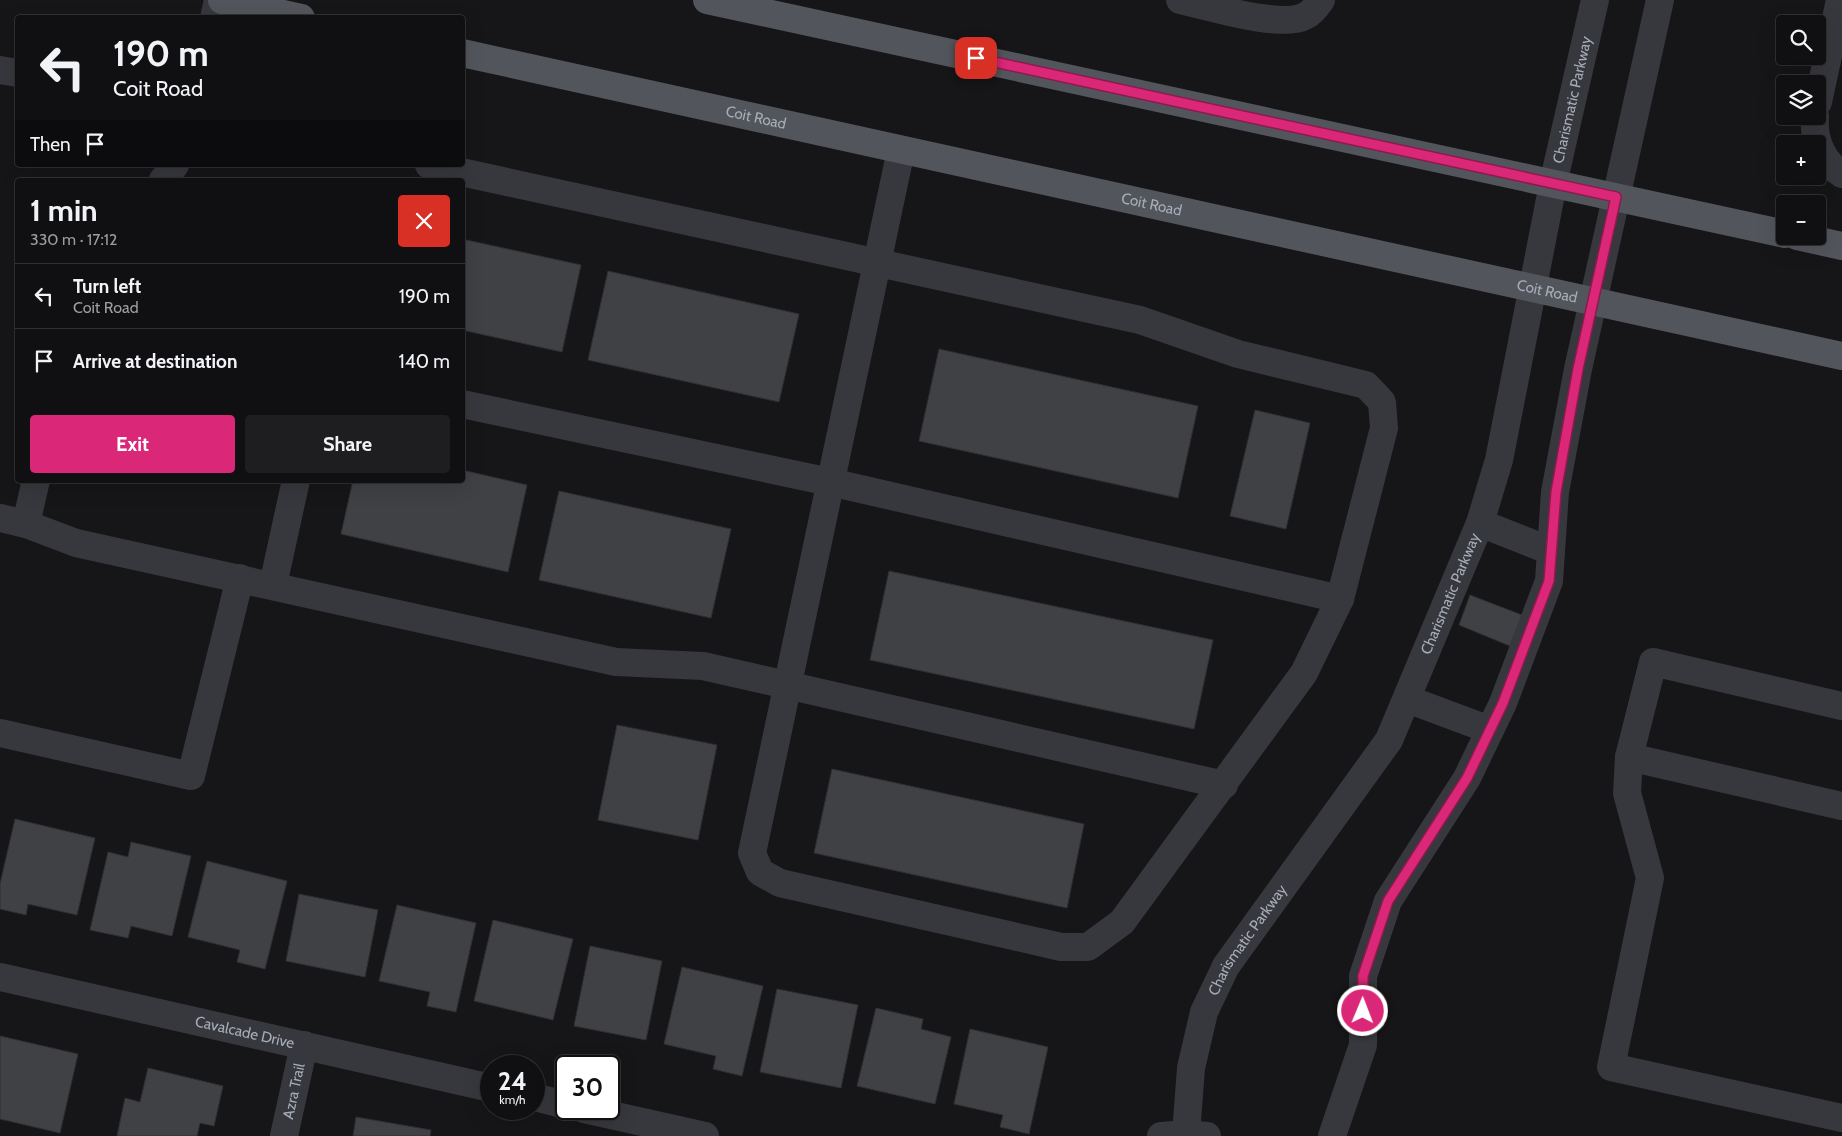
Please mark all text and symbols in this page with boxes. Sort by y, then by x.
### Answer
map controls [1776,15,1826,245]
button: search [1776,15,1826,65]
text: 190 m [113,32,209,75]
street label: Charismatic Parkway [1549,34,1596,165]
icon: left [30,35,95,100]
pin [955,37,997,79]
icon: arrive [962,44,990,72]
text: Coit Road [113,75,203,102]
button: layers [1776,75,1826,125]
street label: Coit Road [724,102,788,133]
icon: arrive [81,130,109,158]
text: Then [30,133,71,156]
button: + [1776,135,1826,185]
street label: Coit Road [1120,189,1184,220]
text: 1 min [30,192,98,229]
button: close [398,195,450,247]
button: − [1776,195,1826,245]
text: 330 m · 17:12 [30,230,117,249]
text: Turn left [73,275,141,298]
street label: Coit Road [1515,276,1579,307]
icon: left [30,282,58,310]
text: 190 m [399,285,450,308]
text: Coit Road [73,298,139,317]
icon: arrive [30,347,58,375]
text: Arrive at destination [73,350,237,373]
text: 140 m [399,350,450,373]
button: Exit [30,415,235,473]
button: Share [245,415,450,473]
street label: Charismatic Parkway [1417,530,1484,657]
street label: Charismatic Parkway [1204,881,1291,998]
position arrow [1336,984,1388,1036]
street label: Cavalcade Drive [193,1012,296,1052]
speed limit sign: 30 [555,1055,620,1120]
street label: Azra Trail [279,1061,309,1121]
text: 24 [498,1066,527,1096]
text: km/h [499,1092,526,1107]

